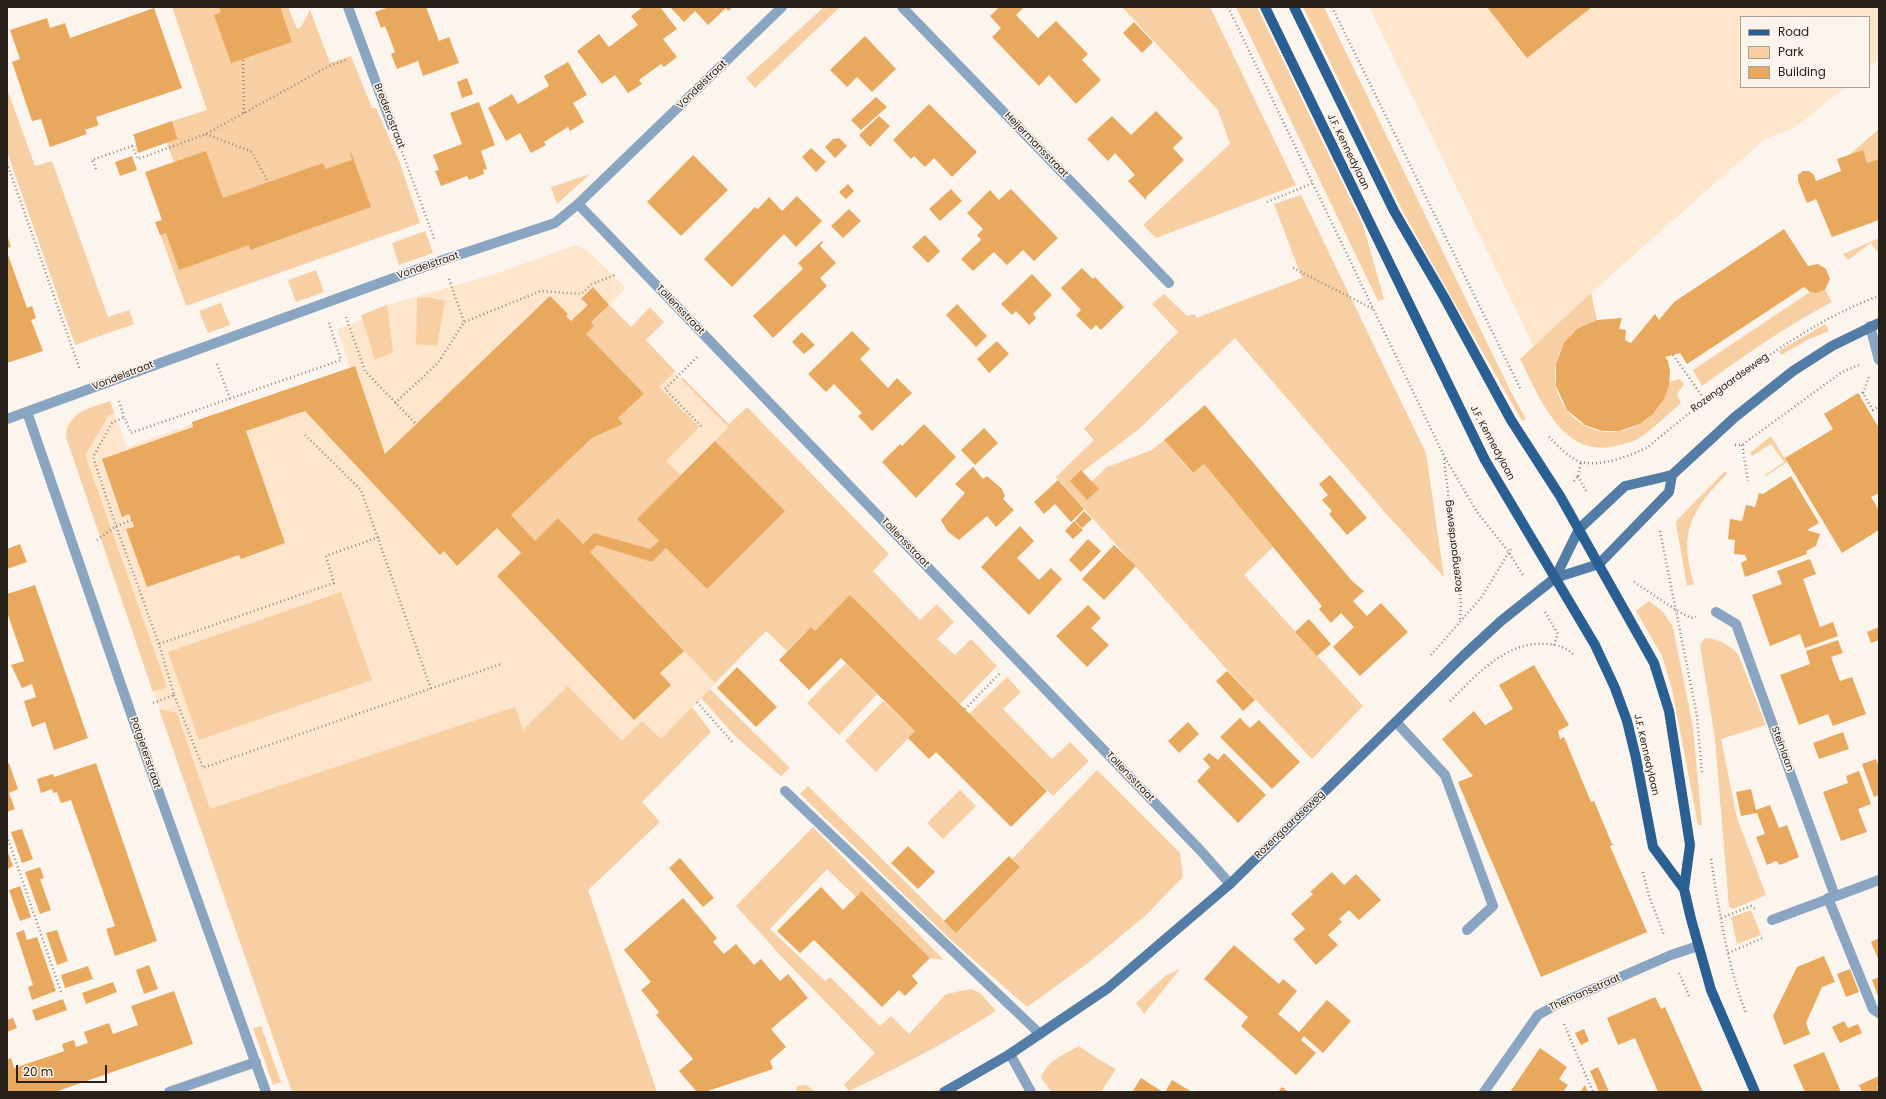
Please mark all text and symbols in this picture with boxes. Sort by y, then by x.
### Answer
legend [1740,16,1870,88]
text: Road [1778,23,1809,40]
text: Park [1778,43,1804,60]
street label: Vondelstraat [675,58,729,112]
text: Building [1778,63,1826,80]
street label: Brederostraat [371,82,407,150]
street label: Heijermansstraat [1002,110,1070,180]
street label: J.F. Kennedylaan [1324,112,1372,192]
street label: Vondelstraat [395,250,461,282]
street label: Tollensstraat [653,283,707,337]
street label: Rozengaardseweg [1689,351,1771,415]
street label: Vondelstraat [91,359,155,393]
street label: J.F. Kennedylaan [1467,403,1517,483]
street label: Rozengaardseweg [1442,499,1466,593]
street label: Tollensstraat [878,516,932,570]
street label: J.F. Kennedylaan [1631,713,1661,797]
street label: Potgieterstraat [127,716,163,790]
street label: Steinlaan [1768,725,1796,773]
street label: Tollensstraat [1103,750,1157,804]
street label: Rozengaardseweg [1252,788,1328,862]
street label: Themansstraat [1548,972,1622,1014]
scale bar [18,1057,109,1083]
text: 20 m [23,1063,53,1080]

